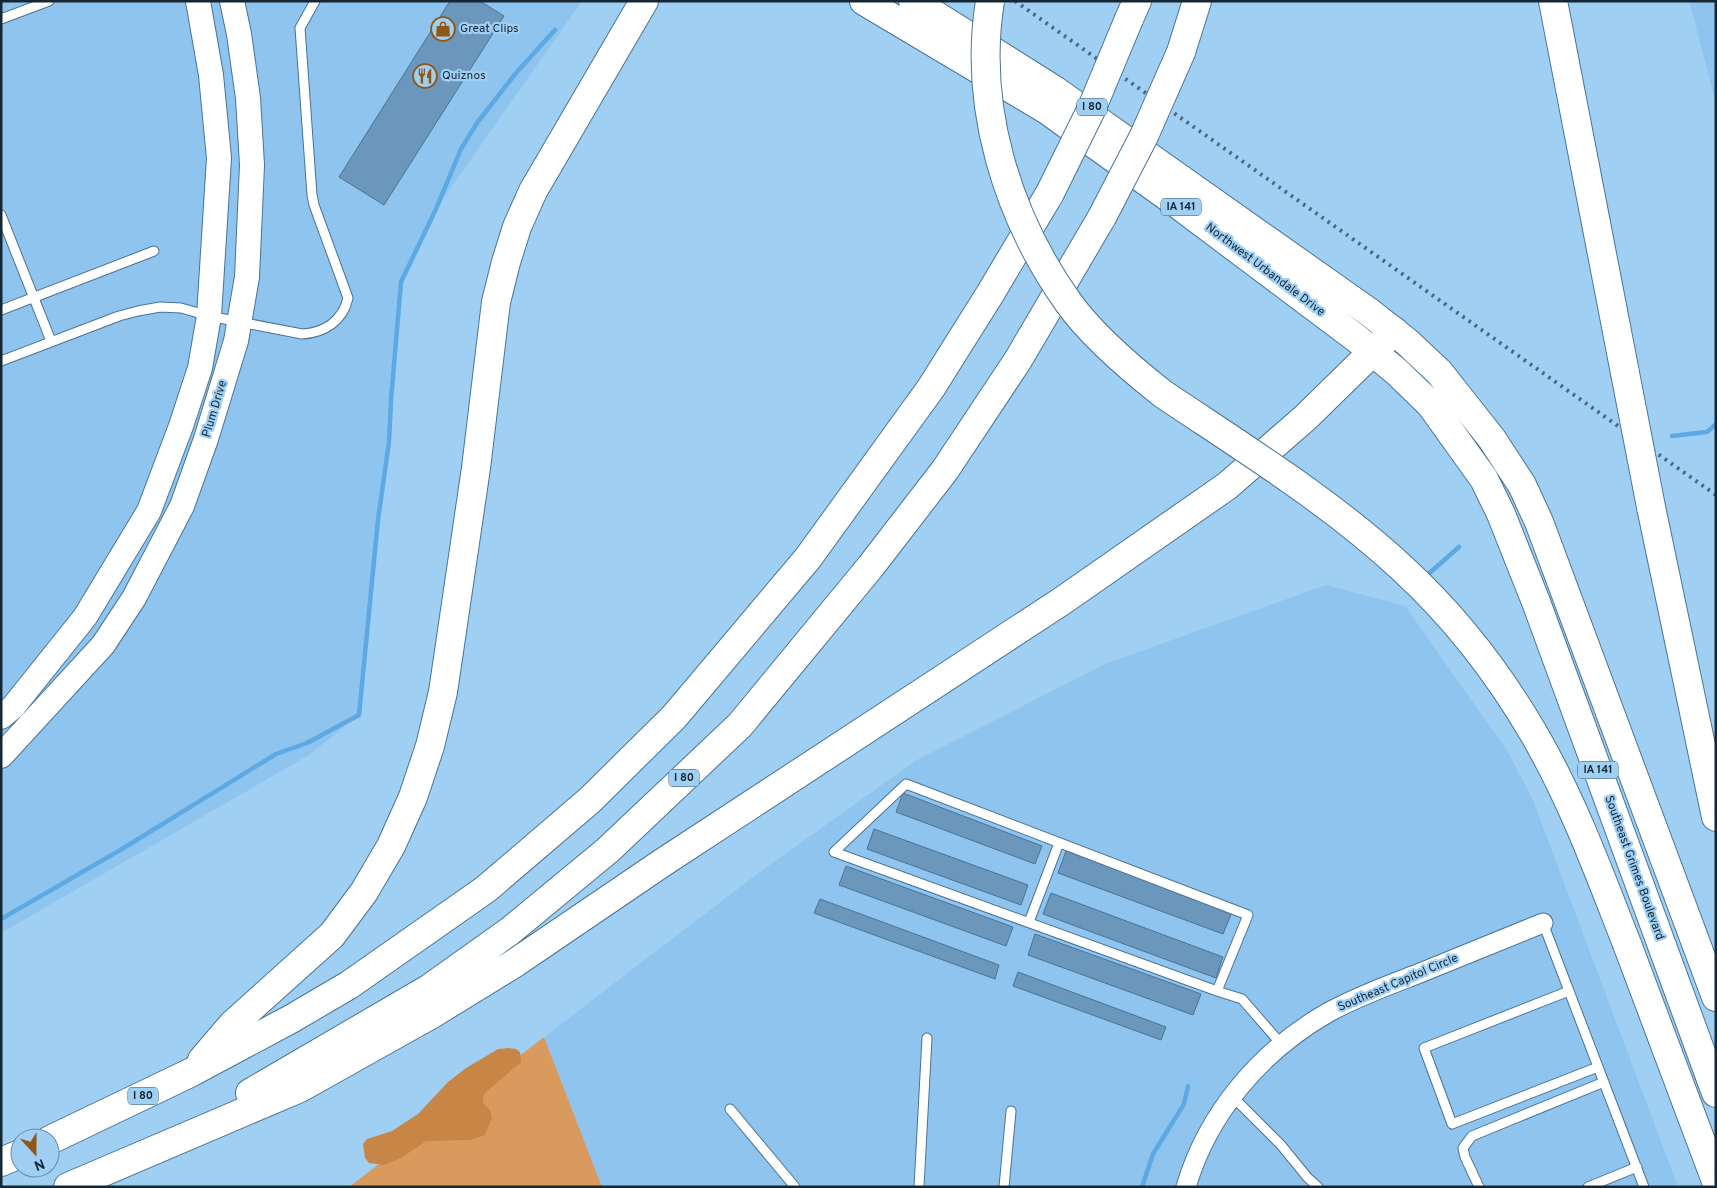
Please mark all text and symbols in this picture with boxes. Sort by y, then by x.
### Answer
shop icon: Great Clips [430,16,456,42]
place label: Great Clips [460,21,519,37]
restaurant icon: Quiznos [412,63,438,89]
place label: Quiznos [442,68,486,84]
road number: I 80 [1077,98,1107,115]
road number: IA 141 [1161,198,1201,216]
street label: Northwest Urbandale Drive [1202,220,1328,320]
street label: Plum Drive [199,378,231,440]
road number: IA 141 [1578,762,1618,778]
road number: I 80 [669,770,699,786]
street label: Southeast Grimes Boulevard [1600,794,1668,942]
street label: Southeast Capitol Circle [1335,950,1461,1016]
road number: I 80 [128,1088,158,1104]
north arrow [10,1128,60,1178]
text: N [31,1154,47,1173]

